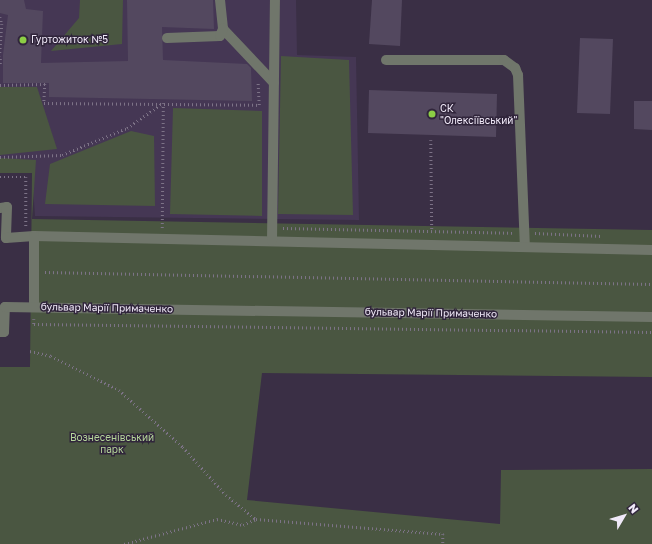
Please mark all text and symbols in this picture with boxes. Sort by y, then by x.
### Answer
place label: Гуртожиток №5 [31,34,108,46]
marker: Гуртожиток №5 [18,35,28,45]
place label: СК "Олексіївський" [440,102,517,126]
marker: СК "Олексіївський" [427,109,437,119]
street label: бульвар Марії Примаченко [41,301,173,315]
street label: бульвар Марії Примаченко [365,306,497,320]
park label: Вознесенівський парк [70,431,154,454]
north arrow [604,496,644,536]
text: N [626,501,642,516]

